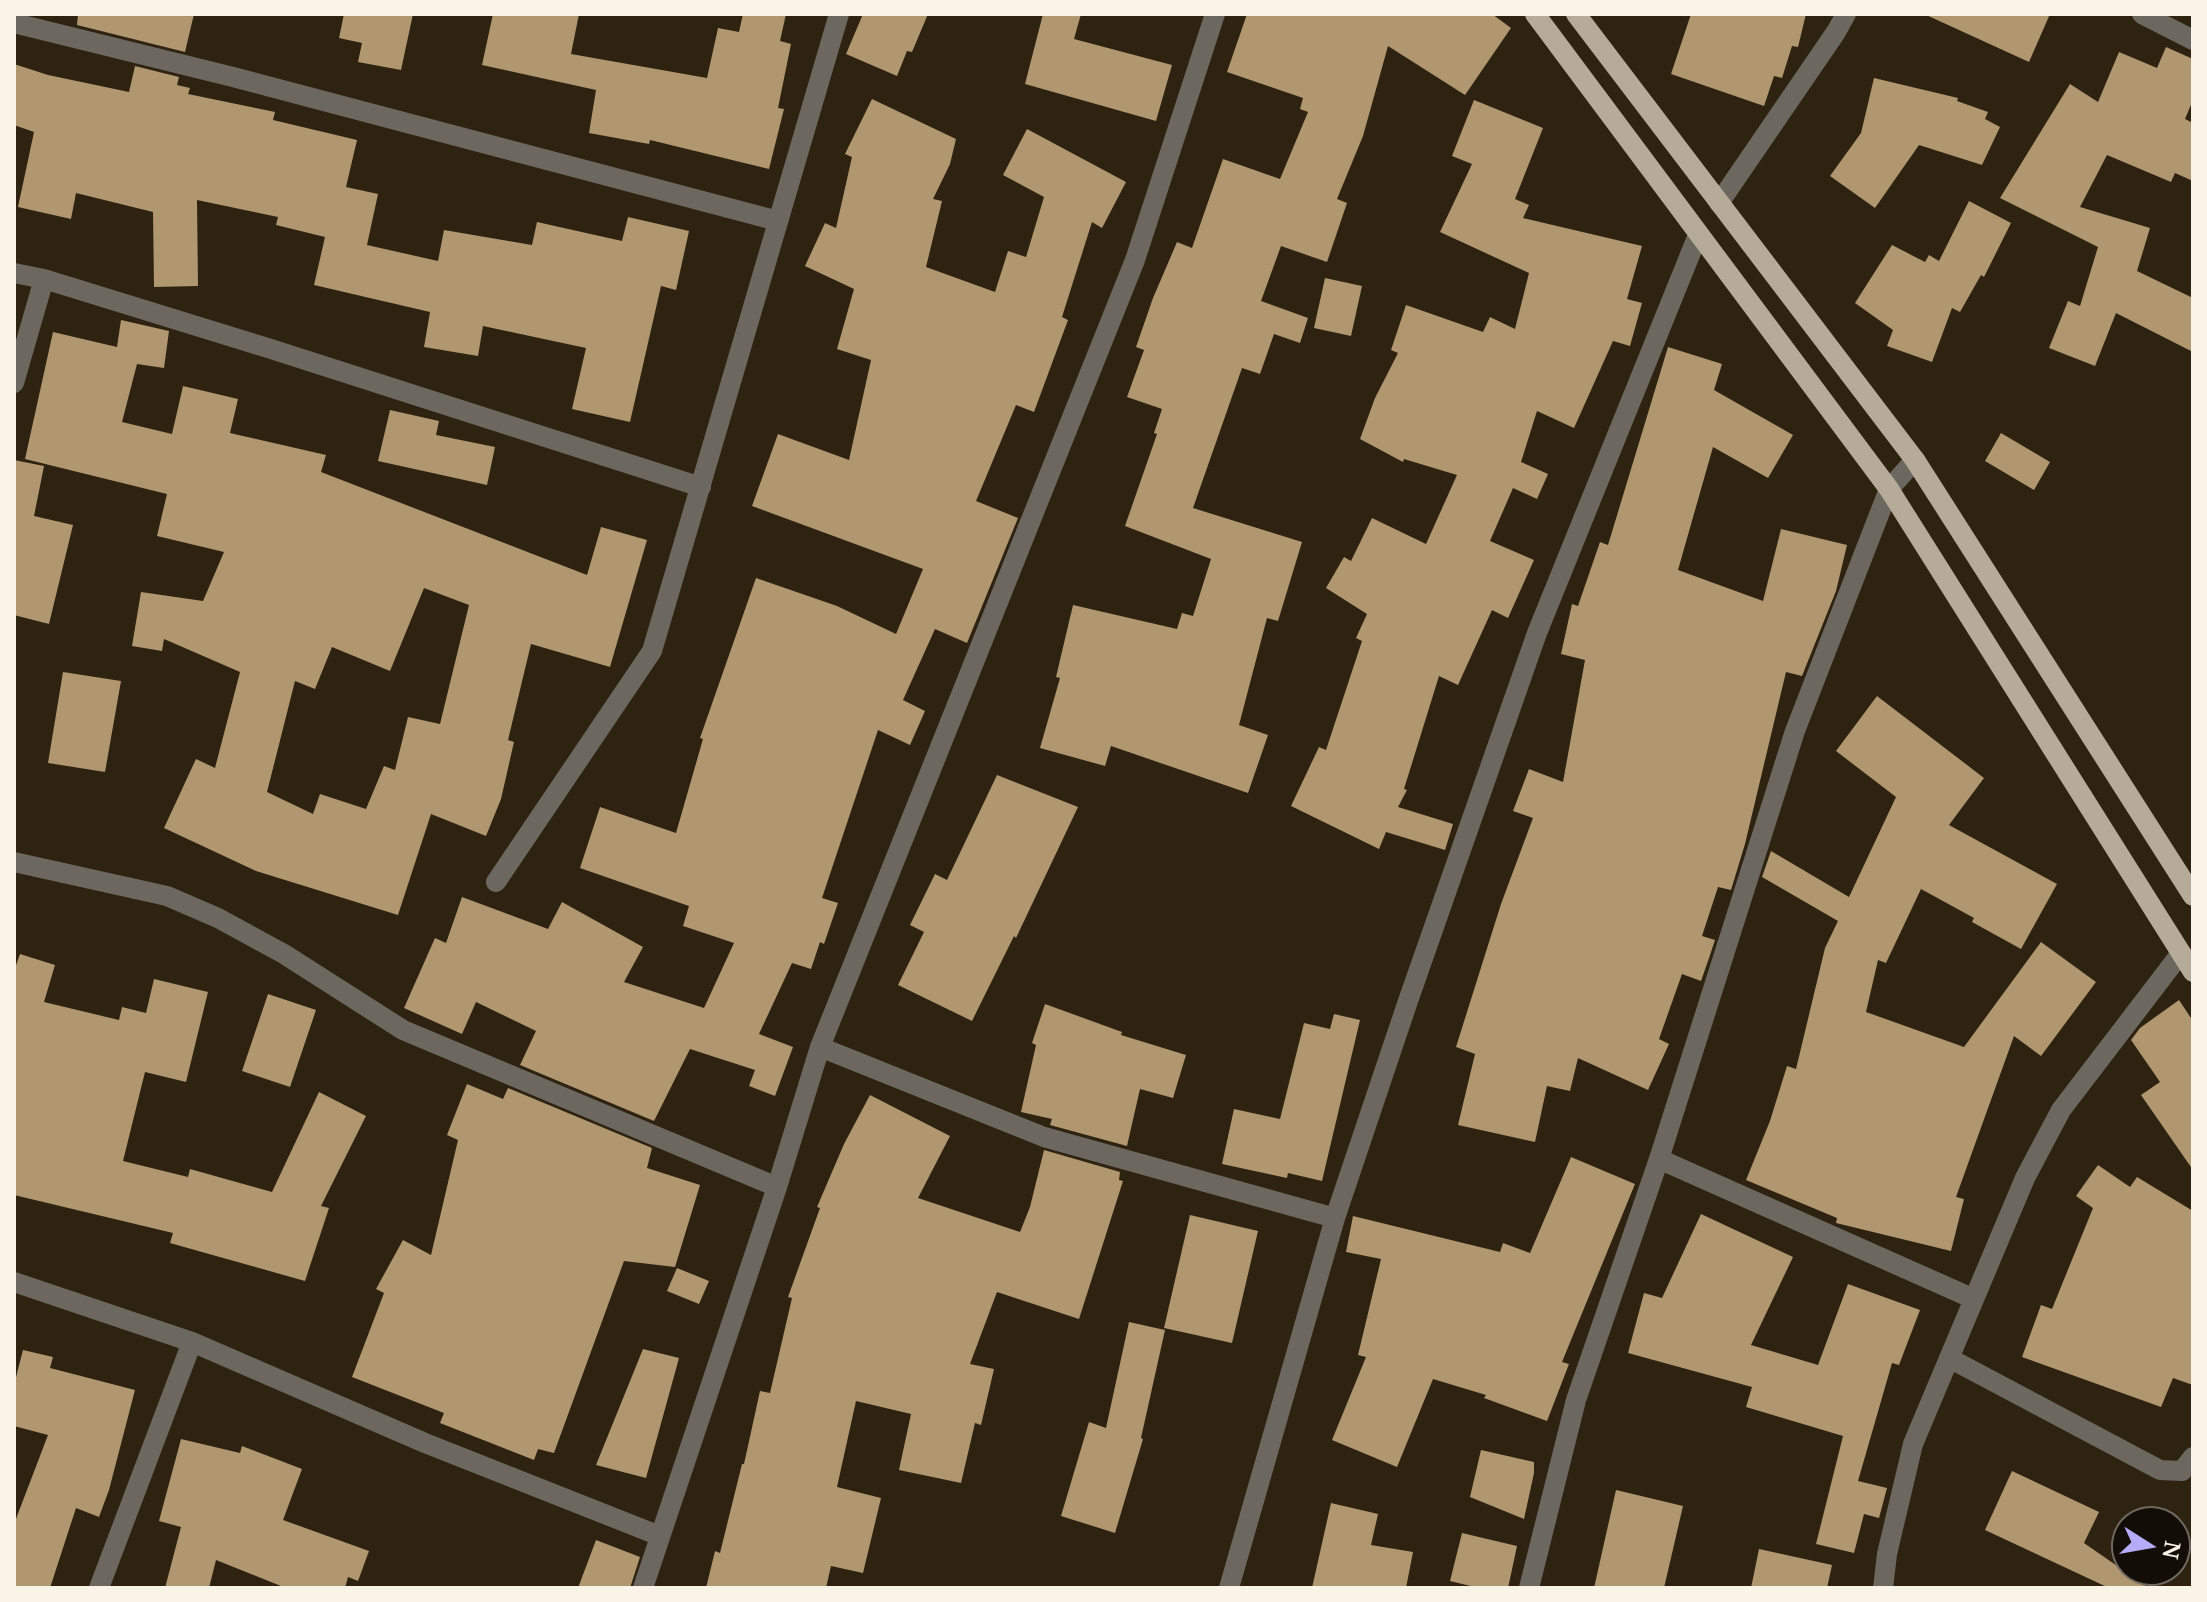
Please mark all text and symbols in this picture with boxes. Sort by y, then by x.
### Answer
north arrow [2111,1506,2191,1586]
text: N [2156,1539,2189,1562]

